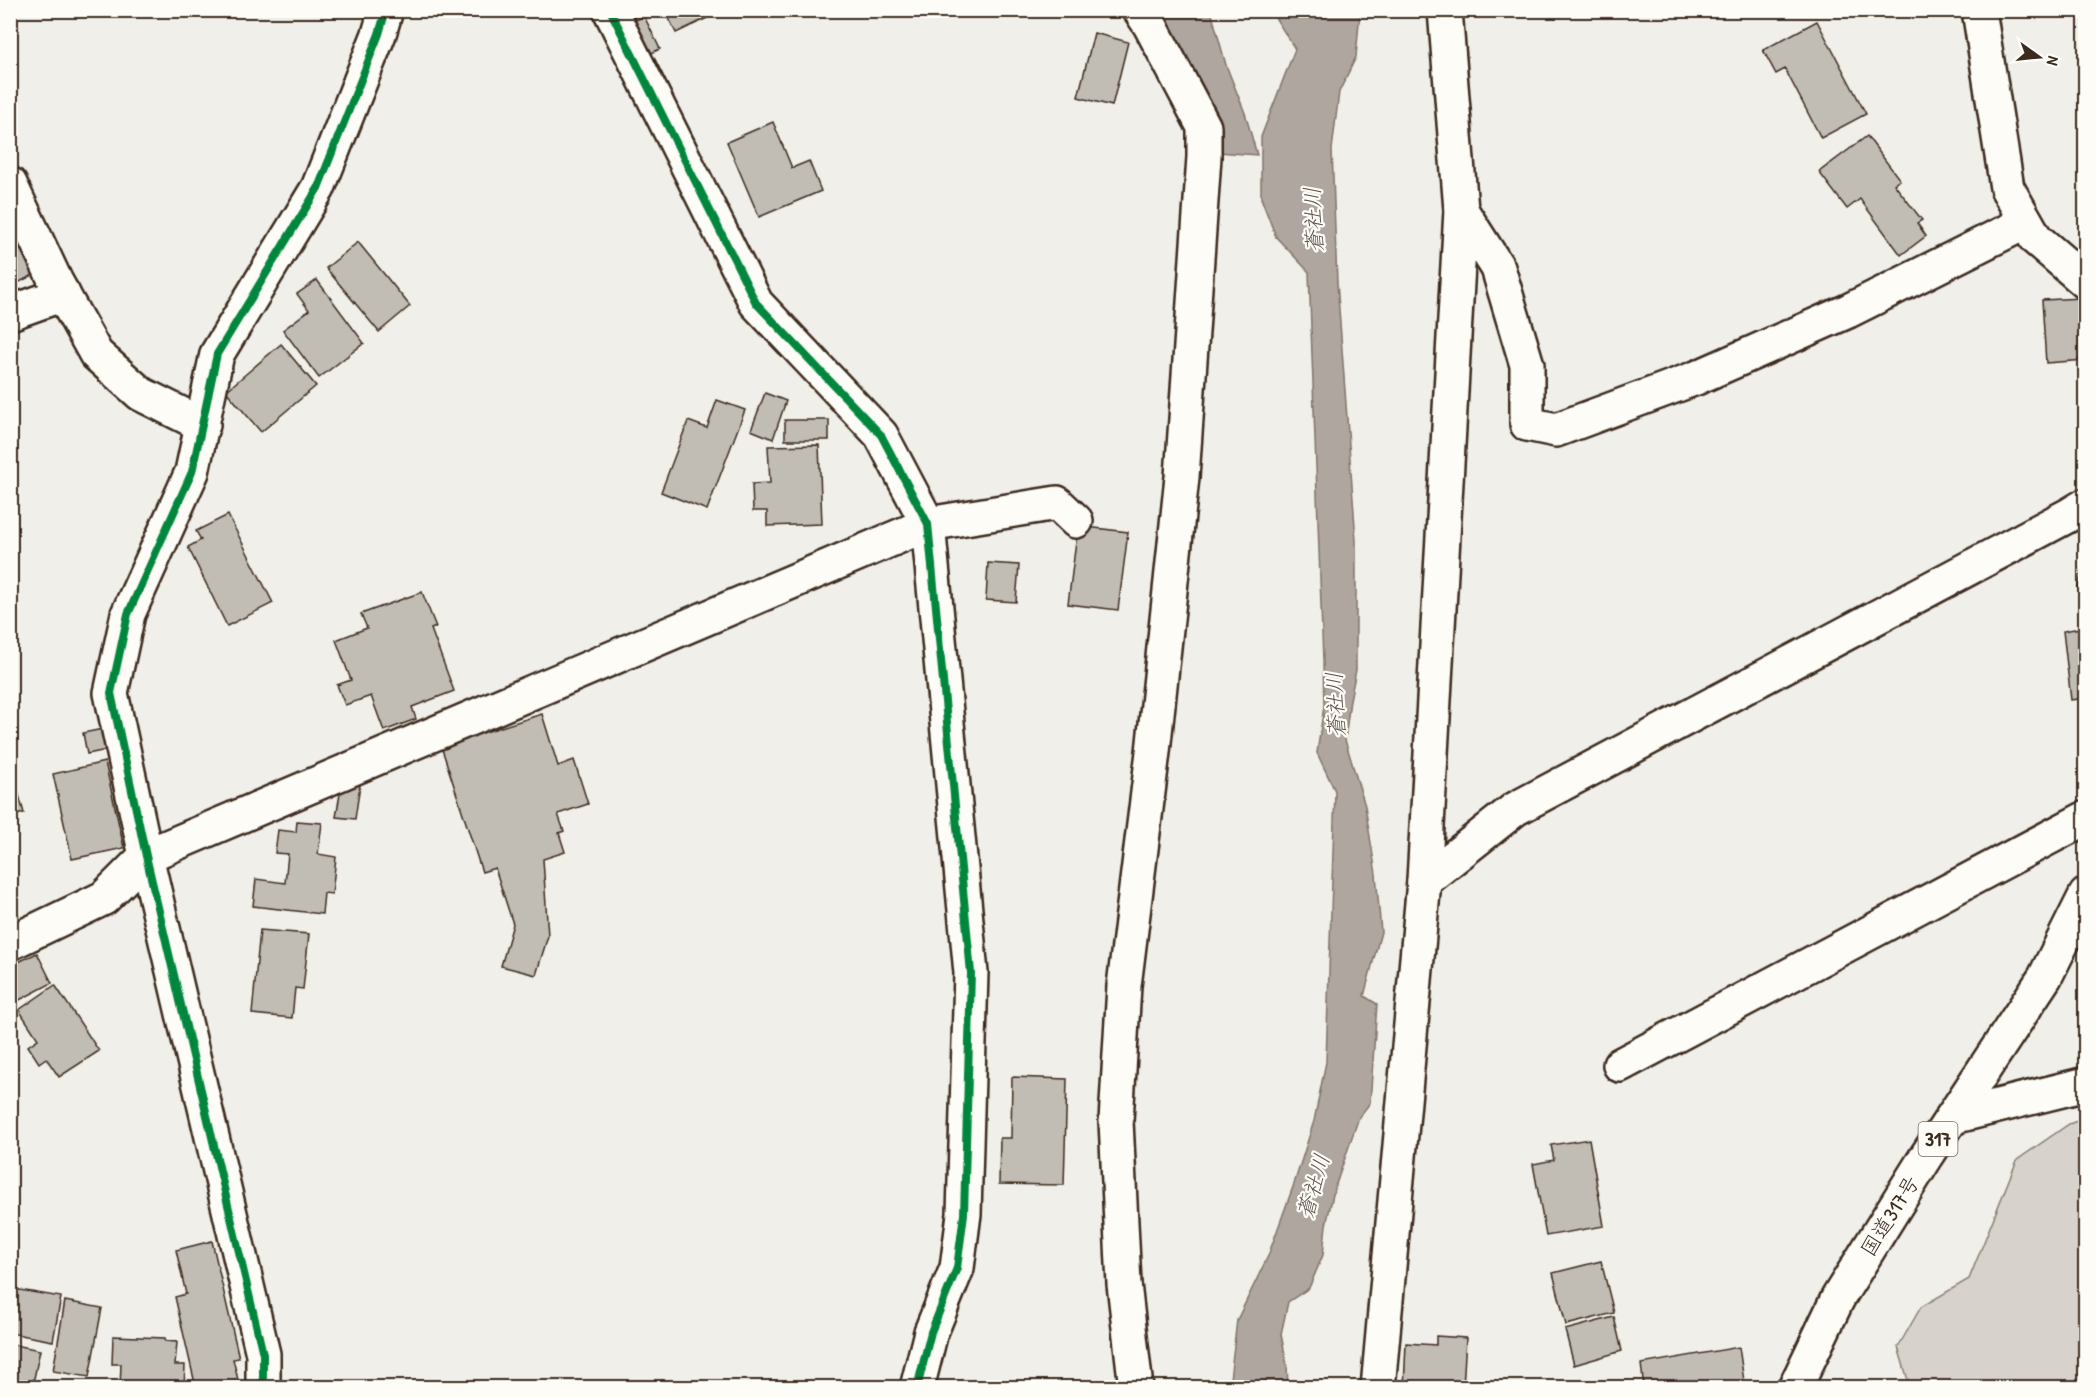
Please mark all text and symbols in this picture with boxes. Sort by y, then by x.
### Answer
north arrow [2009,27,2069,87]
text: N [2042,54,2065,68]
water label: 蒼社川 [1296,186,1330,254]
water label: 蒼社川 [1318,671,1352,739]
road number: 317 [1918,1122,1958,1156]
water label: 蒼社川 [1289,1150,1337,1222]
street label: 国道317号 [1853,1170,1926,1262]

